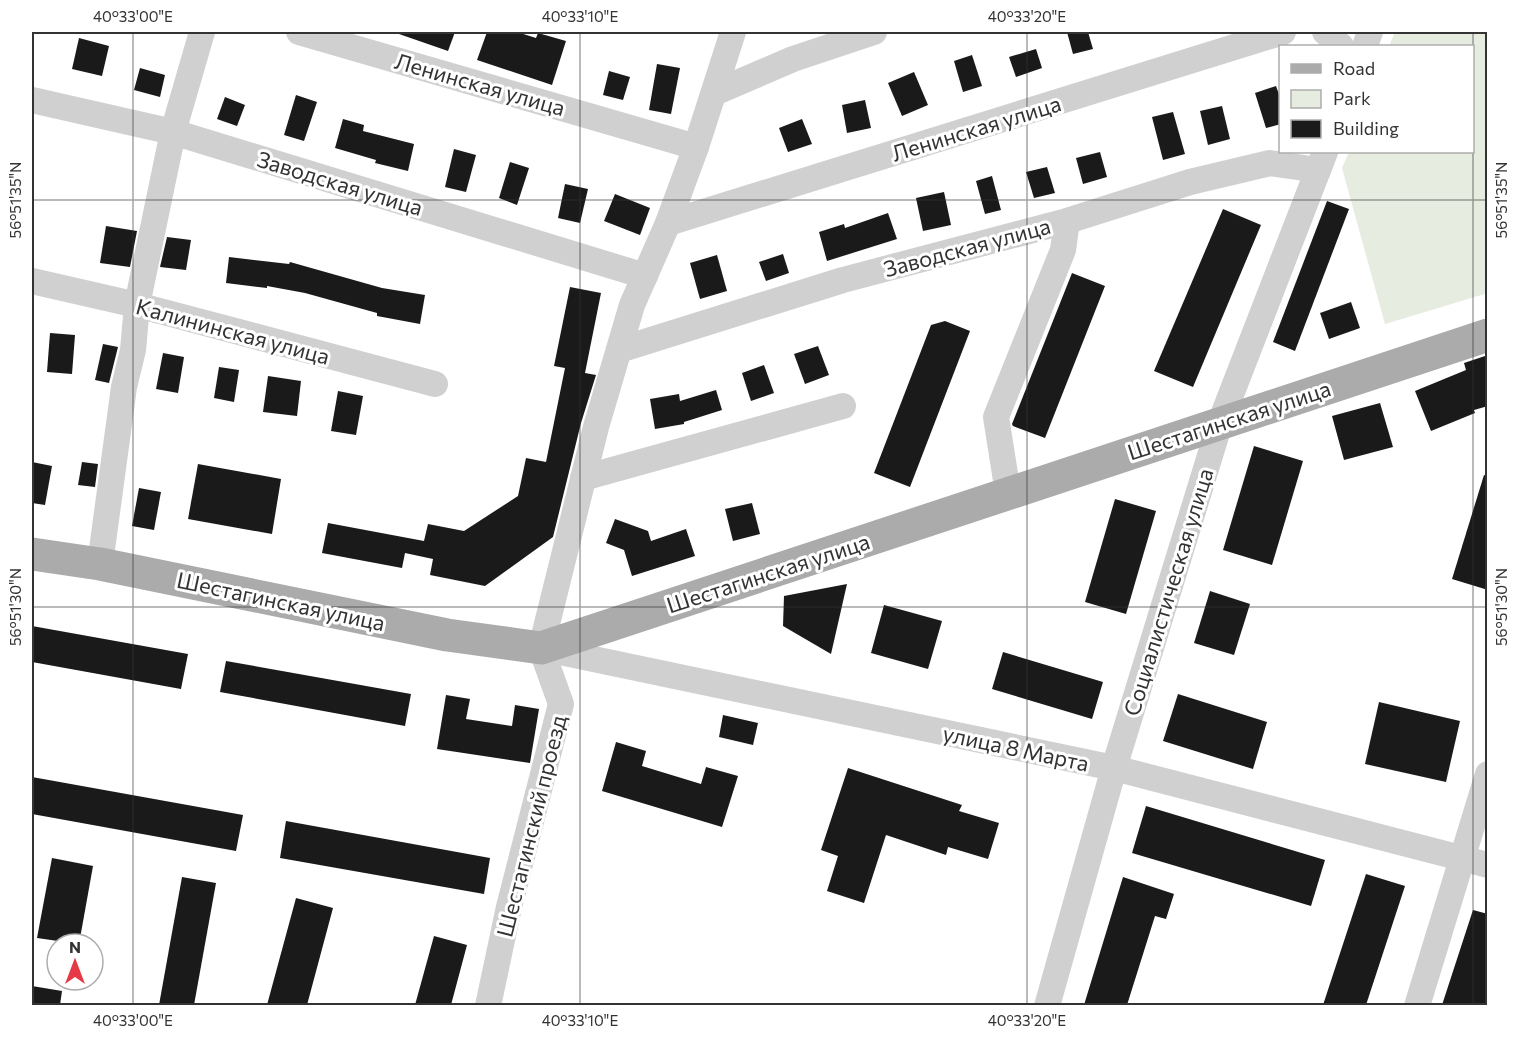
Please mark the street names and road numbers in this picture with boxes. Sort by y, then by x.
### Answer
street label: Ленинская улица [392,47,568,121]
street label: Ленинская улица [888,89,1064,167]
street label: Заводская улица [254,145,426,221]
street label: Заводская улица [881,212,1053,282]
street label: Калининская улица [133,292,333,370]
street label: Шестагинская улица [1124,374,1334,466]
street label: Социалистическая улица [1117,465,1219,719]
street label: Шестагинская улица [663,527,873,619]
street label: Шестагинская улица [174,566,388,636]
street label: Шестагинский проезд [490,712,572,940]
street label: улица 8 Марта [940,719,1092,777]

